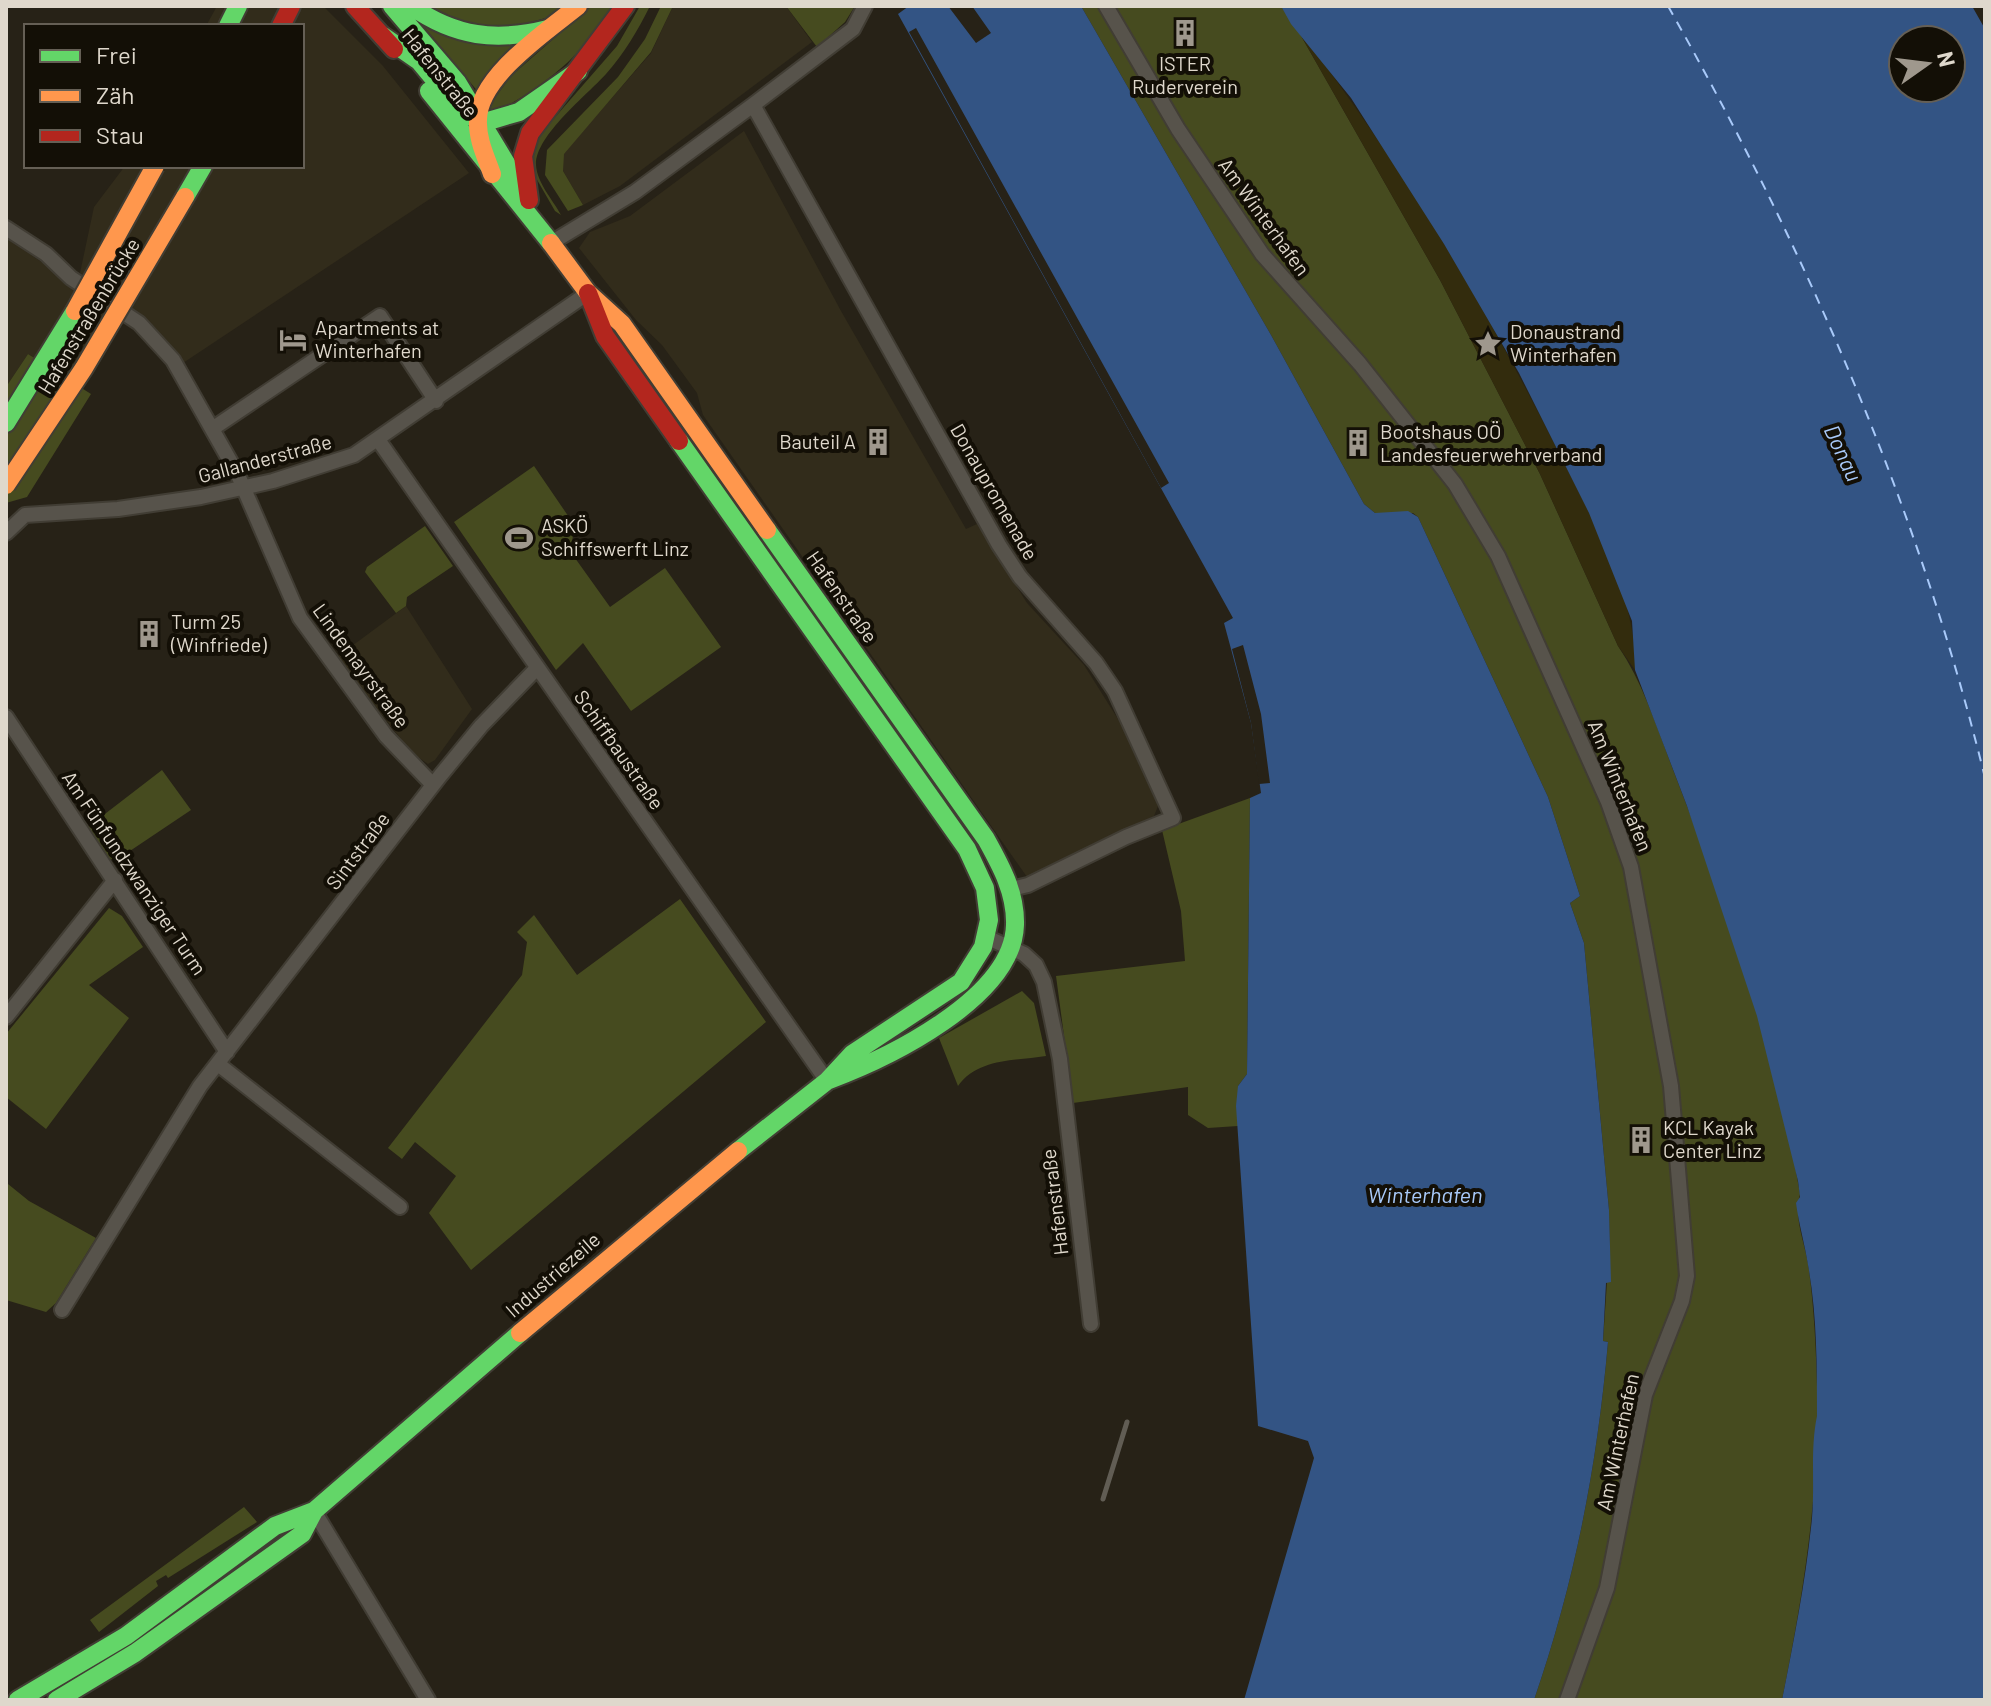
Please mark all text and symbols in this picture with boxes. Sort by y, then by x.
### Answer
building icon: ISTER Ruderverein [1170,18,1200,48]
street label: Hafenstraße [398,23,484,121]
legend [24,24,304,168]
north arrow [1887,24,1967,104]
text: Frei [96,40,137,69]
text: N [1933,49,1962,69]
place label: ISTER Ruderverein [1132,51,1238,98]
text: Zäh [96,80,134,109]
text: Stau [96,120,144,149]
street label: Am Winterhafen [1214,153,1316,280]
street label: Hafenstraßenbrücke [32,233,144,398]
place label: Apartments at Winterhafen [315,315,439,362]
place label: Donaustrand Winterhafen [1510,319,1621,366]
hotel icon: Apartments at Winterhafen [278,325,308,355]
place icon: Donaustrand Winterhafen [1473,329,1503,359]
street label: Donaupromenade [946,419,1044,564]
place label: Bootshaus OÖ Landesfeuerwehrverband [1380,419,1602,466]
water label: Donau [1820,420,1868,485]
building icon: Bauteil A [863,427,893,457]
building icon: Bootshaus OÖ Landesfeuerwehrverband [1343,428,1373,458]
street label: Gallanderstraße [195,429,334,487]
place label: Bauteil A [779,429,856,453]
place label: ASKÖ Schiffswerft Linz [541,513,689,560]
sports icon: ASKÖ Schiffswerft Linz [504,523,534,553]
street label: Hafenstraße [802,546,883,647]
street label: Lindemayrstraße [309,599,415,732]
place label: Turm 25 (Winfriede) [170,609,267,656]
building icon: Turm 25 (Winfriede) [134,619,164,649]
street label: Schiffbaustraße [570,685,670,814]
street label: Am Winterhafen [1584,716,1658,855]
street label: Am Fünfundzwanziger Turm [58,766,212,979]
street label: Sintstraße [320,807,394,894]
place label: KCL Kayak Center Linz [1663,1115,1762,1162]
building icon: KCL Kayak Center Linz [1626,1125,1656,1155]
street label: Hafenstraße [1036,1148,1072,1257]
water label: Winterhafen [1368,1181,1482,1207]
street label: Industriezeile [500,1227,604,1322]
street label: Am Winterhafen [1591,1371,1643,1513]

